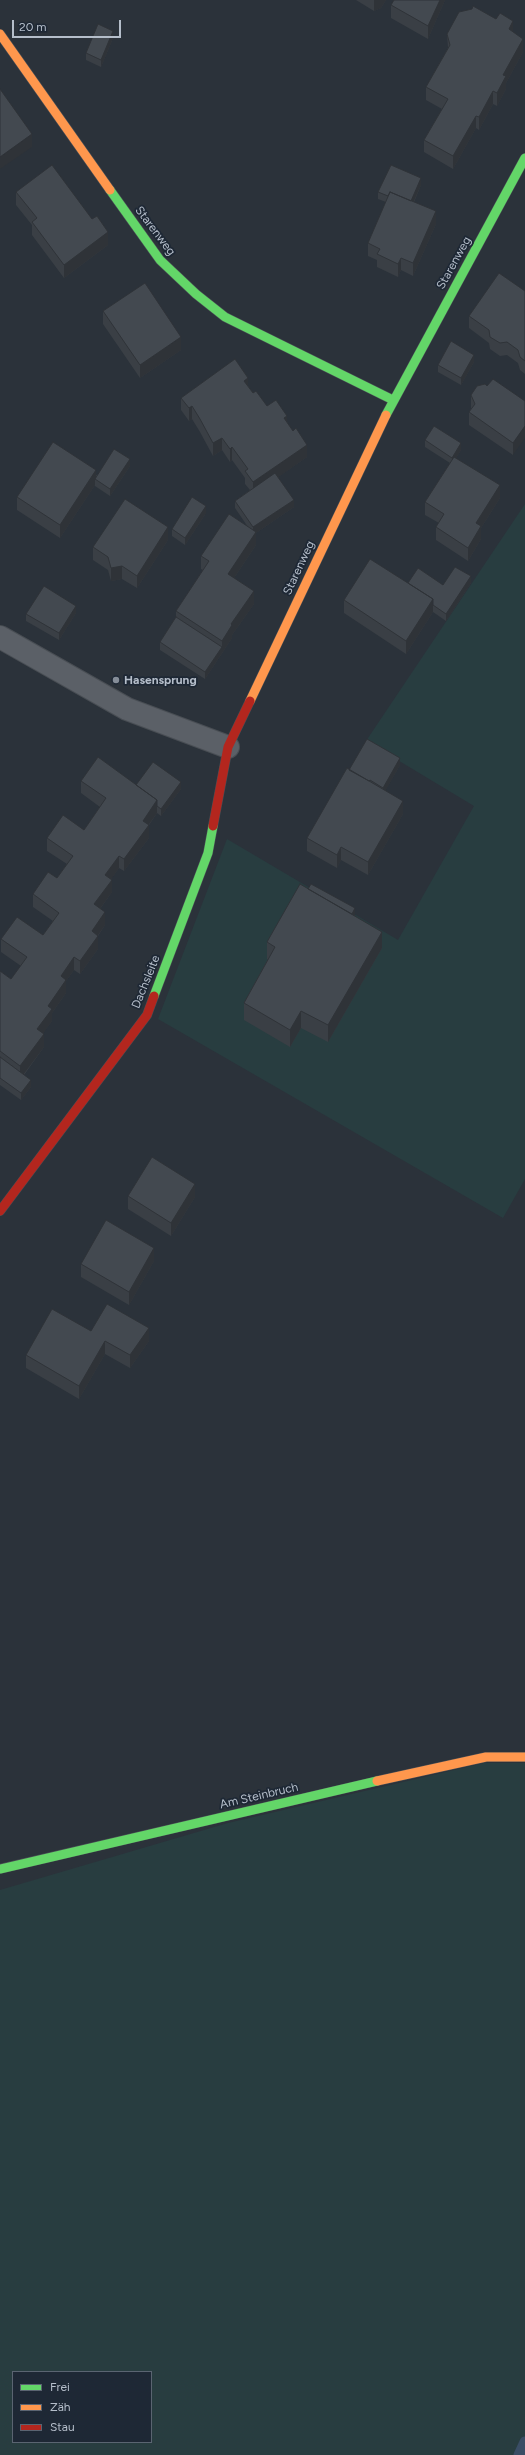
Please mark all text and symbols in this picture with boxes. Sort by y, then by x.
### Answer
scale bar [14,12,123,38]
text: 20 m [19,20,47,34]
street label: Starenweg [132,203,178,259]
street label: Starenweg [434,234,474,292]
street label: Starenweg [280,539,318,597]
place label: Hasensprung [124,673,197,687]
marker: Hasensprung [111,675,121,685]
street label: Dachsleite [129,953,163,1011]
street label: Am Steinbruch [218,1780,300,1812]
legend [12,2371,152,2443]
text: Frei [50,2380,70,2394]
text: Zäh [50,2400,71,2414]
text: Stau [50,2420,75,2434]

